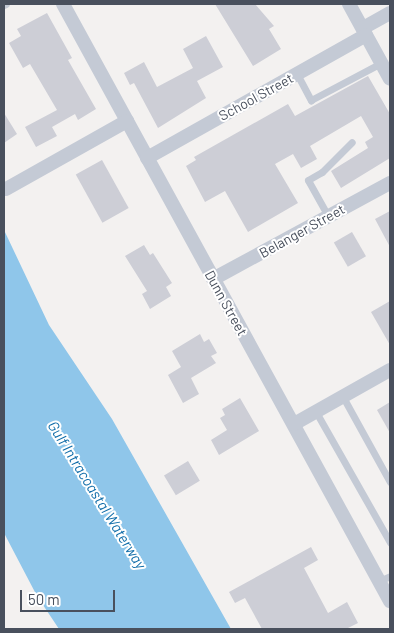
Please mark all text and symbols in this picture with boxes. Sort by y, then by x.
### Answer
street label: School Street [216,70,296,124]
street label: Belanger Street [256,201,348,261]
street label: Dunn Street [201,267,251,339]
water label: Gulf Intracoastal Waterway [44,418,150,572]
scale bar [22,580,118,612]
text: 50 m [28,590,60,608]

